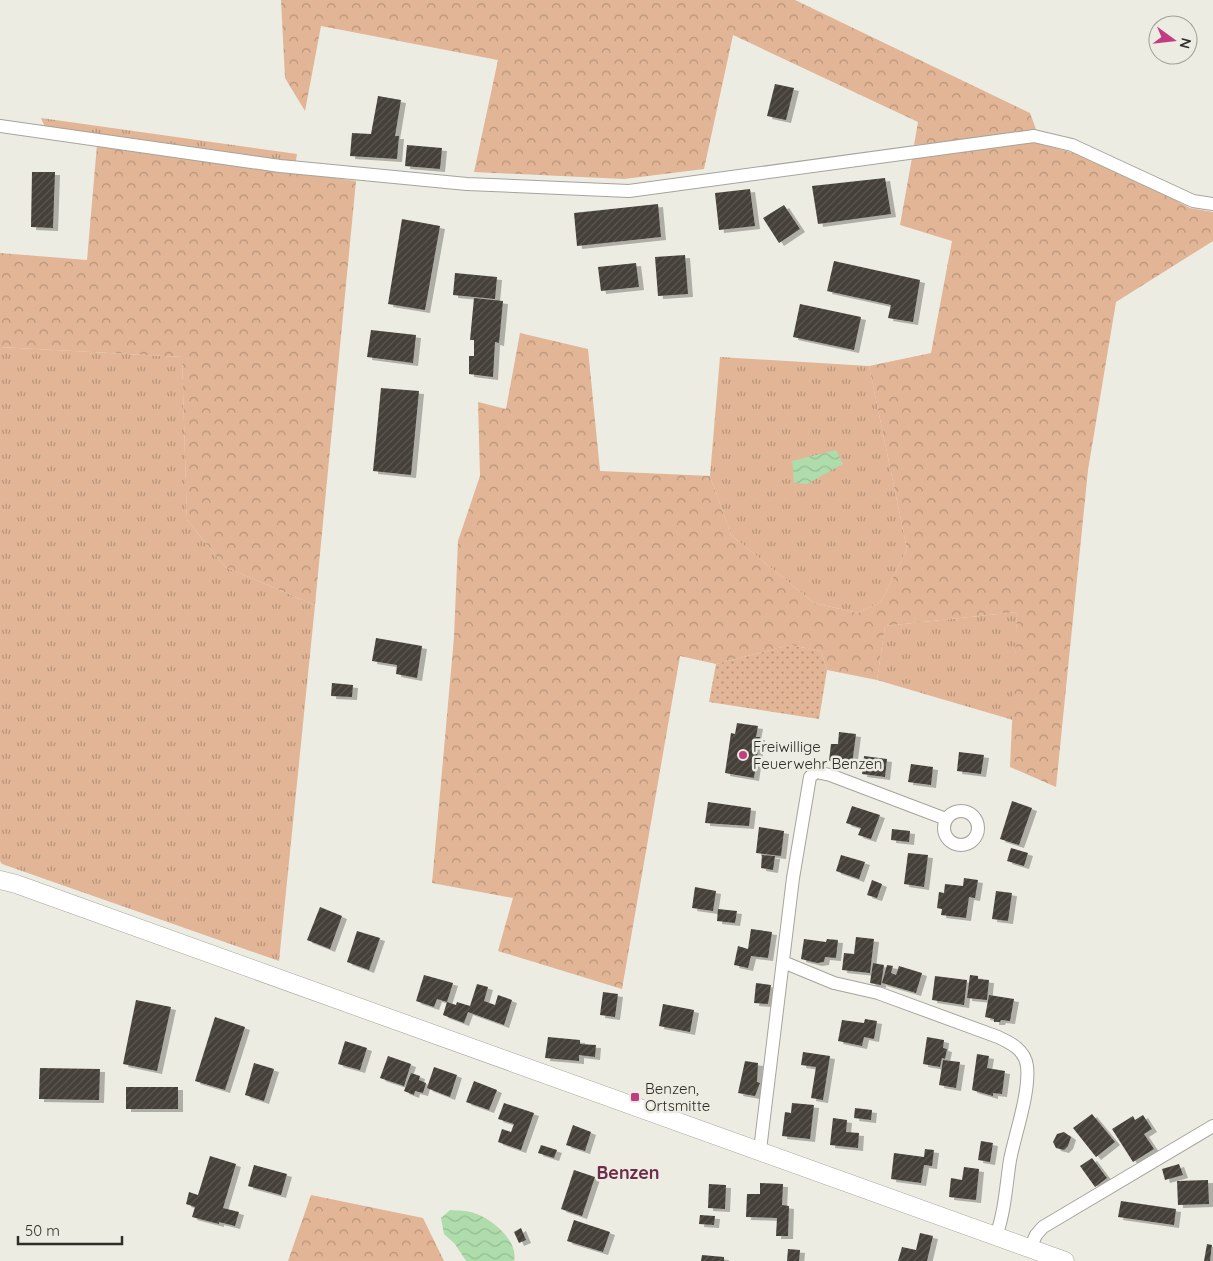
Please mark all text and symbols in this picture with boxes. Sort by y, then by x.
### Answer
north arrow [1148,15,1198,65]
text: N [1176,36,1196,51]
place label: Freiwillige Feuerwehr Benzen [753,737,883,773]
marker: Freiwillige Feuerwehr Benzen [737,749,749,761]
place label: Benzen, Ortsmitte [645,1079,710,1115]
marker: Benzen, Ortsmitte [629,1091,641,1103]
district label: Benzen [597,1161,660,1184]
scale bar [18,1214,121,1246]
text: 50 m [25,1221,60,1240]

